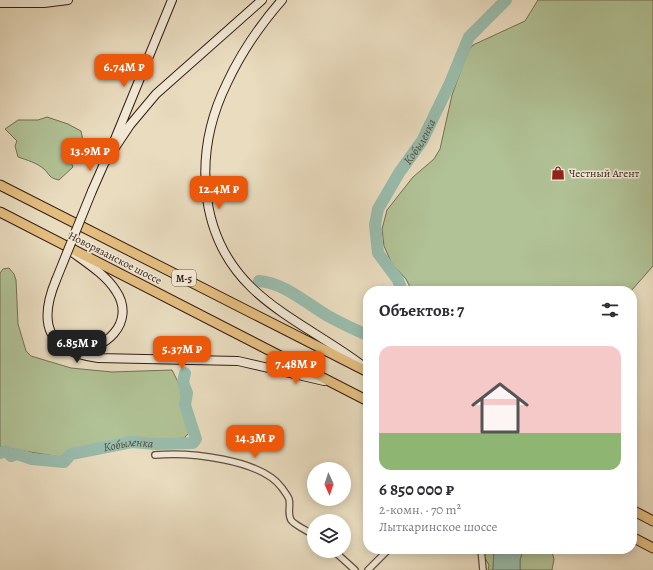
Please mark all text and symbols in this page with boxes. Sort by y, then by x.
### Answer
pin: 6.74M ₽ [87,54,161,88]
text: 6.74M ₽ [103,58,145,75]
water label: Кобыленка [400,116,440,168]
pin: 13.9M ₽ [53,138,127,172]
text: 13.9M ₽ [70,142,110,159]
shop icon: Честный Агент [550,165,566,181]
place label: Честный Агент [569,166,640,181]
pin: 12.4M ₽ [182,176,256,210]
text: 12.4M ₽ [199,180,239,197]
street label: Новорязанское шоссе [66,228,164,288]
road number: М-5 [172,270,196,286]
text: Объектов: 7 [379,299,464,322]
icon: filters [599,299,621,321]
pin: 6.85M ₽ [40,330,114,364]
text: 6.85M ₽ [56,334,98,351]
pin: 5.37M ₽ [145,336,219,370]
text: 5.37M ₽ [162,340,202,357]
pin: 7.48M ₽ [259,351,333,385]
text: 7.48M ₽ [275,355,317,372]
icon: home [464,372,536,444]
pin: 14.3M ₽ [218,425,292,459]
text: 14.3M ₽ [235,429,275,446]
water label: Кобыленка [102,434,155,455]
north arrow [307,462,351,506]
map controls [307,462,351,558]
text: 6 850 000 ₽ [379,478,454,501]
text: 2-комн. · 70 m² [379,501,461,518]
button: layers [307,514,351,558]
text: Лыткаринское шоссе [379,518,497,535]

